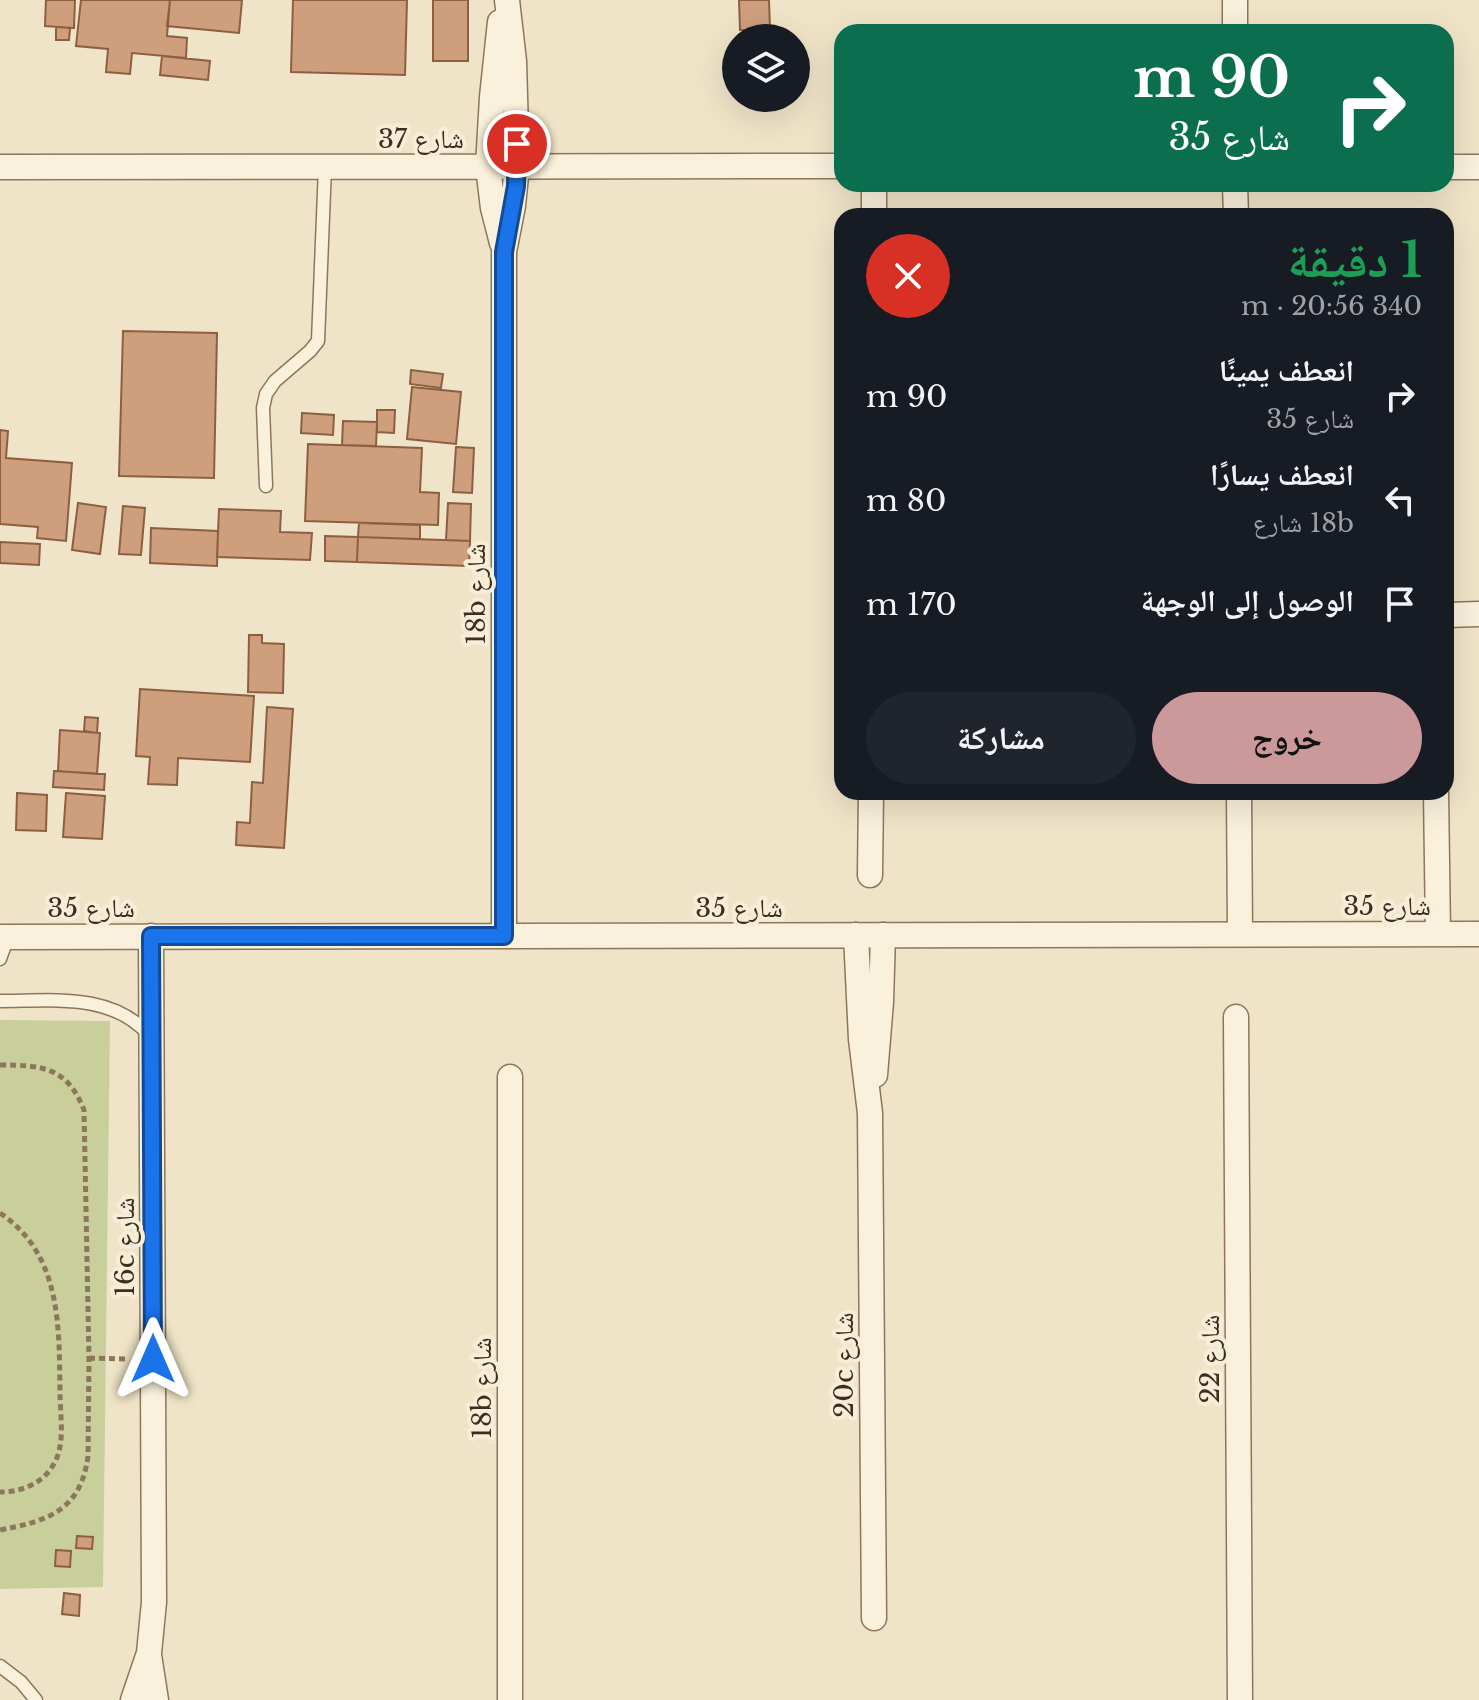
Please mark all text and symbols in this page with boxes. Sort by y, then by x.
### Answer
map controls [722,24,810,112]
button: layers [722,24,810,112]
text: 90 m [1133,43,1290,112]
icon: right [1318,56,1422,160]
pin [483,110,551,178]
text: شارع 35 [1169,115,1290,160]
icon: arrive [495,122,539,166]
street label: شارع 37 [378,123,464,155]
text: 1 دقيقة [1287,230,1422,290]
button: close [866,234,950,318]
text: 340 m · 20:56 [1241,290,1422,322]
text: انعطف يمينًا [1219,352,1354,389]
icon: right [1378,374,1422,418]
text: 90 m [866,378,948,415]
text: شارع 35 [1266,403,1354,435]
text: انعطف يسارًا [1210,456,1354,493]
icon: left [1378,478,1422,522]
text: 80 m [866,482,946,519]
text: 18b شارع [1253,507,1354,539]
street label: 18b شارع [460,543,492,645]
text: الوصول إلى الوجهة [1141,582,1354,619]
icon: arrive [1378,582,1422,626]
text: 170 m [866,586,957,623]
button: مشاركة [866,692,1136,784]
button: خروج [1152,692,1422,784]
street label: شارع 35 [1343,890,1431,922]
street label: شارع 35 [47,892,135,924]
street label: شارع 35 [695,892,783,924]
street label: 16c شارع [109,1197,141,1297]
street label: 20c شارع [828,1312,860,1418]
street label: شارع 22 [1194,1315,1226,1403]
position arrow [111,1317,195,1401]
street label: 18b شارع [466,1337,498,1439]

